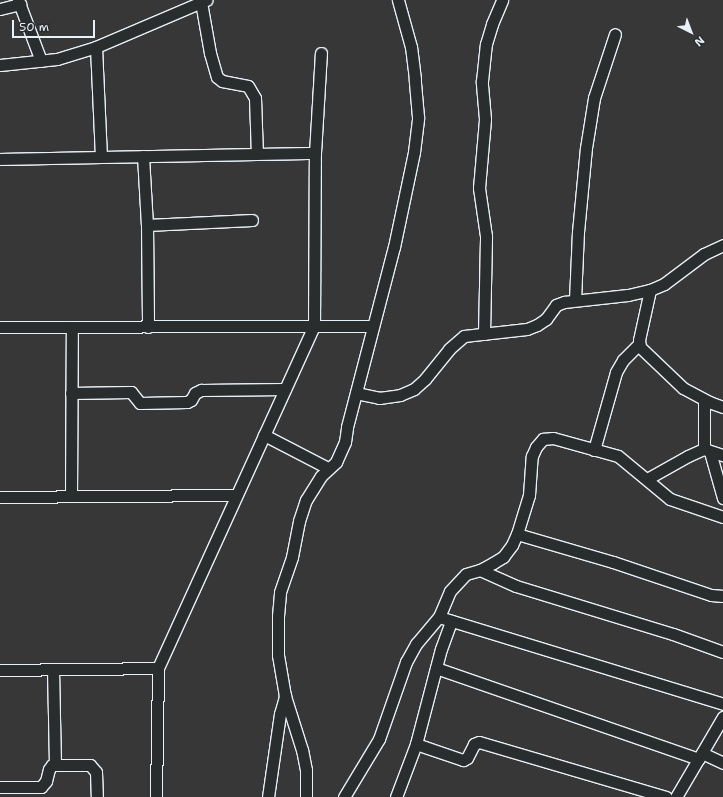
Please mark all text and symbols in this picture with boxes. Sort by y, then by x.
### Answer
scale bar [14,12,97,38]
north arrow [671,12,711,52]
text: 50 m [19,19,49,35]
text: N [691,33,708,50]

